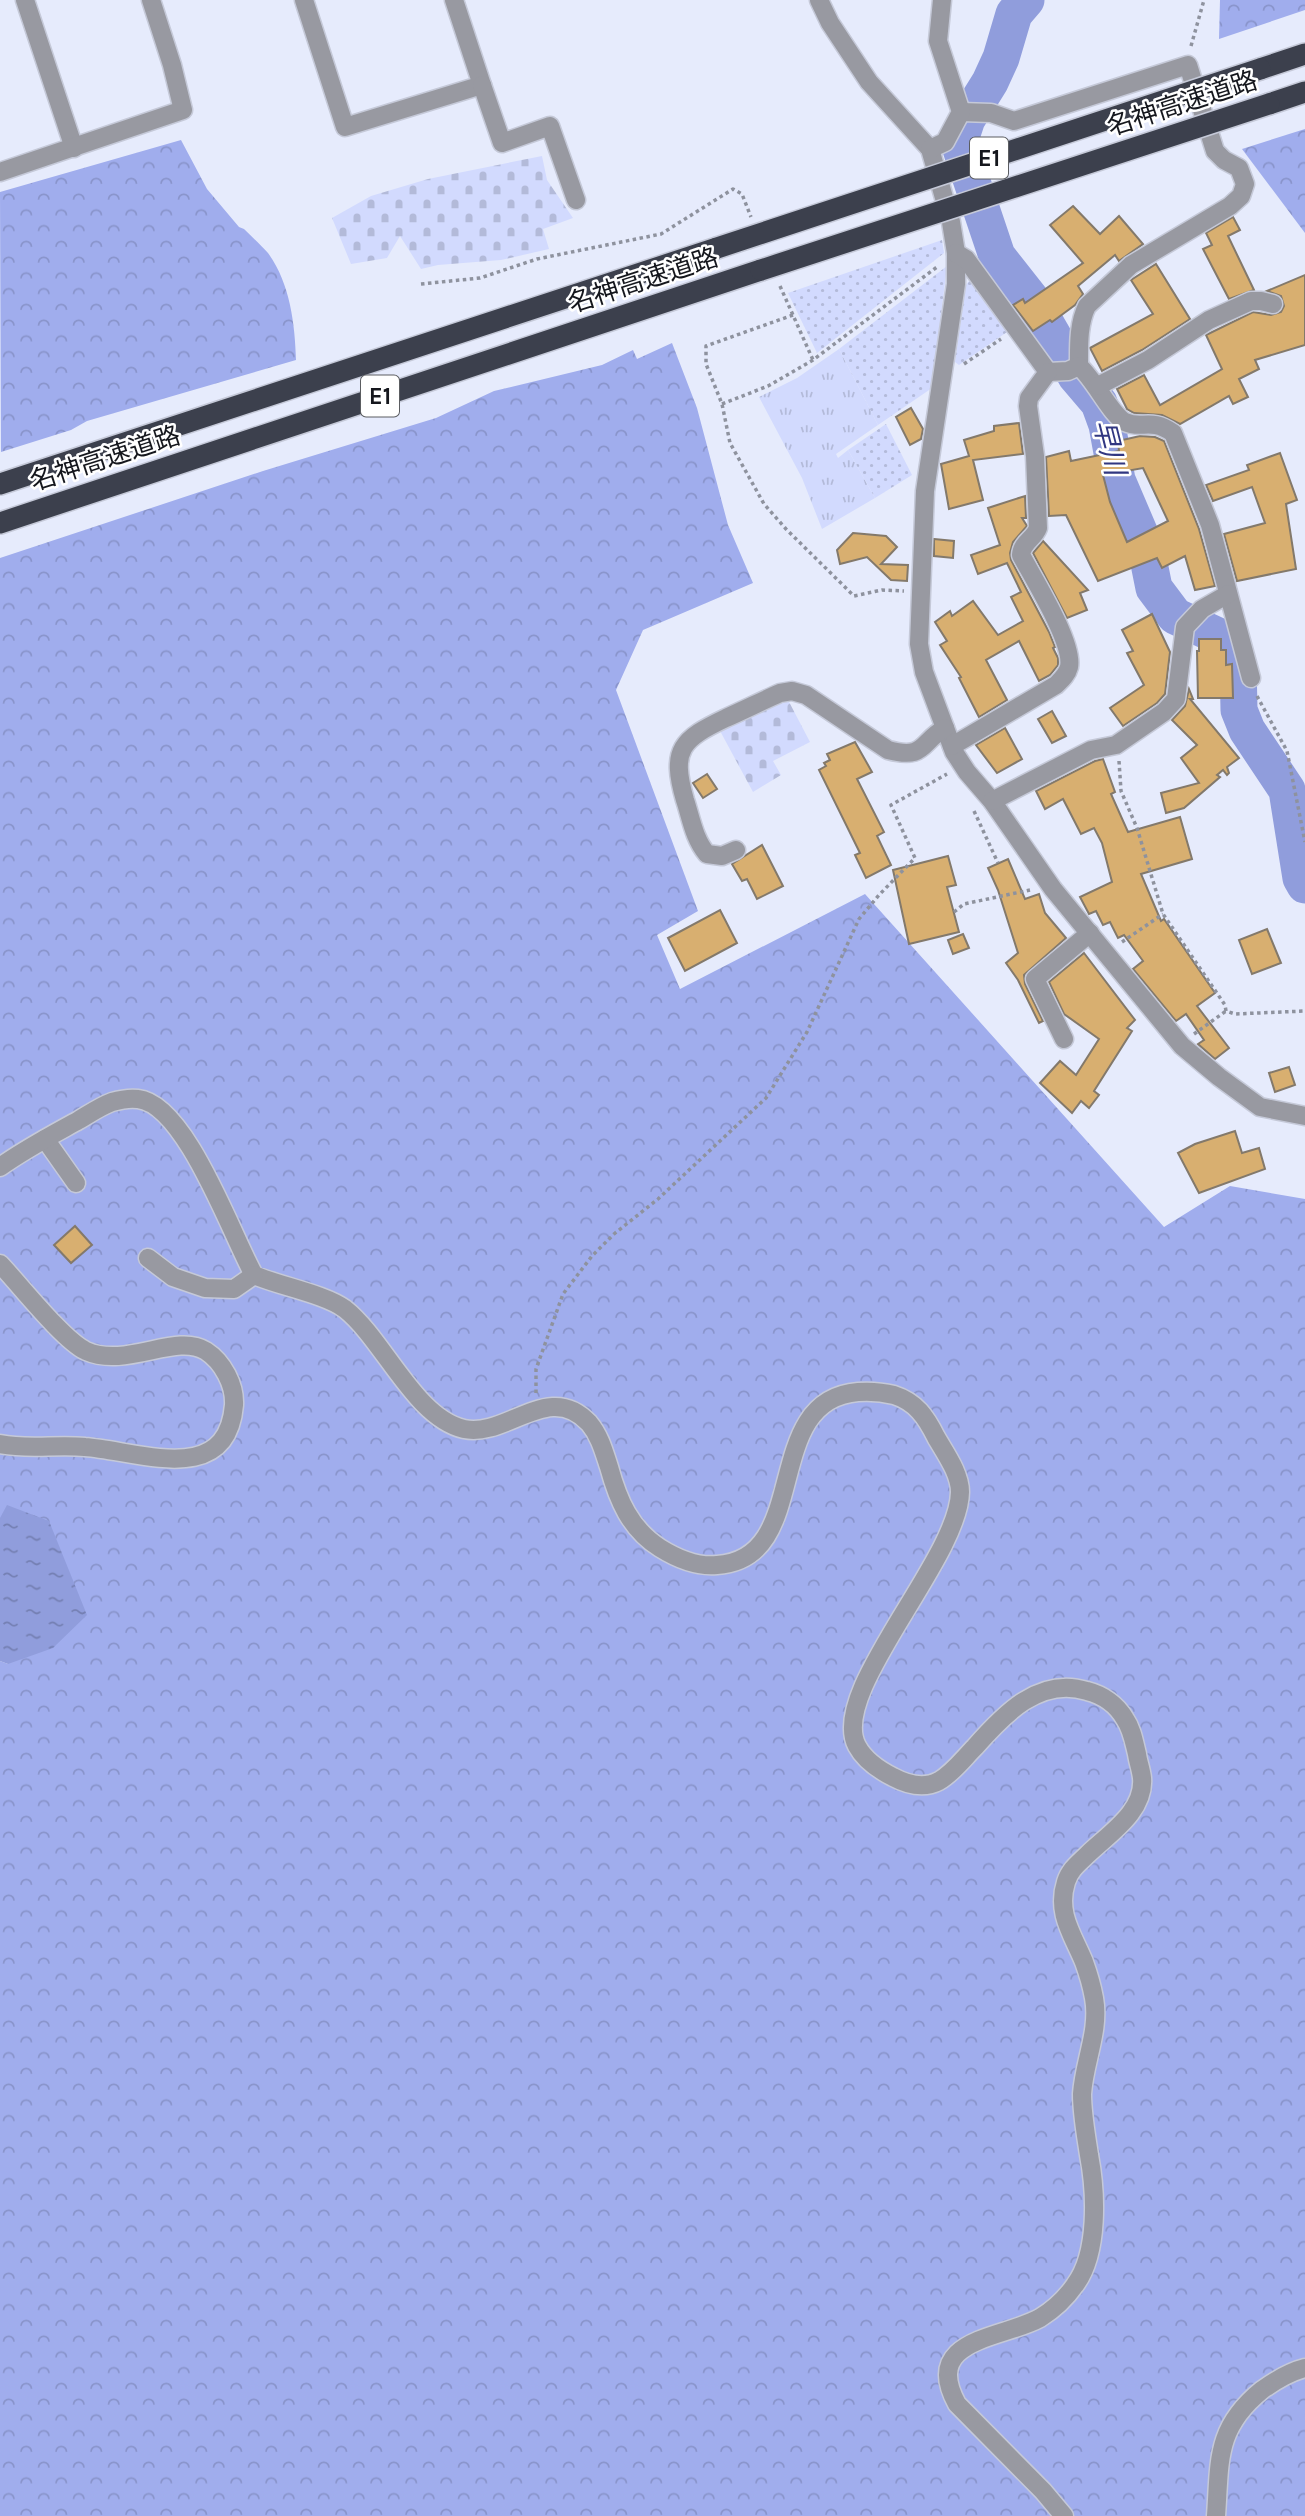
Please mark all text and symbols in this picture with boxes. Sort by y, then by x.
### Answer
street label: 名神高速道路 [1103,65,1261,142]
road number: E1 [970,138,1008,178]
street label: 名神高速道路 [564,242,722,319]
road number: E1 [361,376,399,416]
water label: 早川 [1087,416,1133,481]
street label: 名神高速道路 [26,420,184,497]

